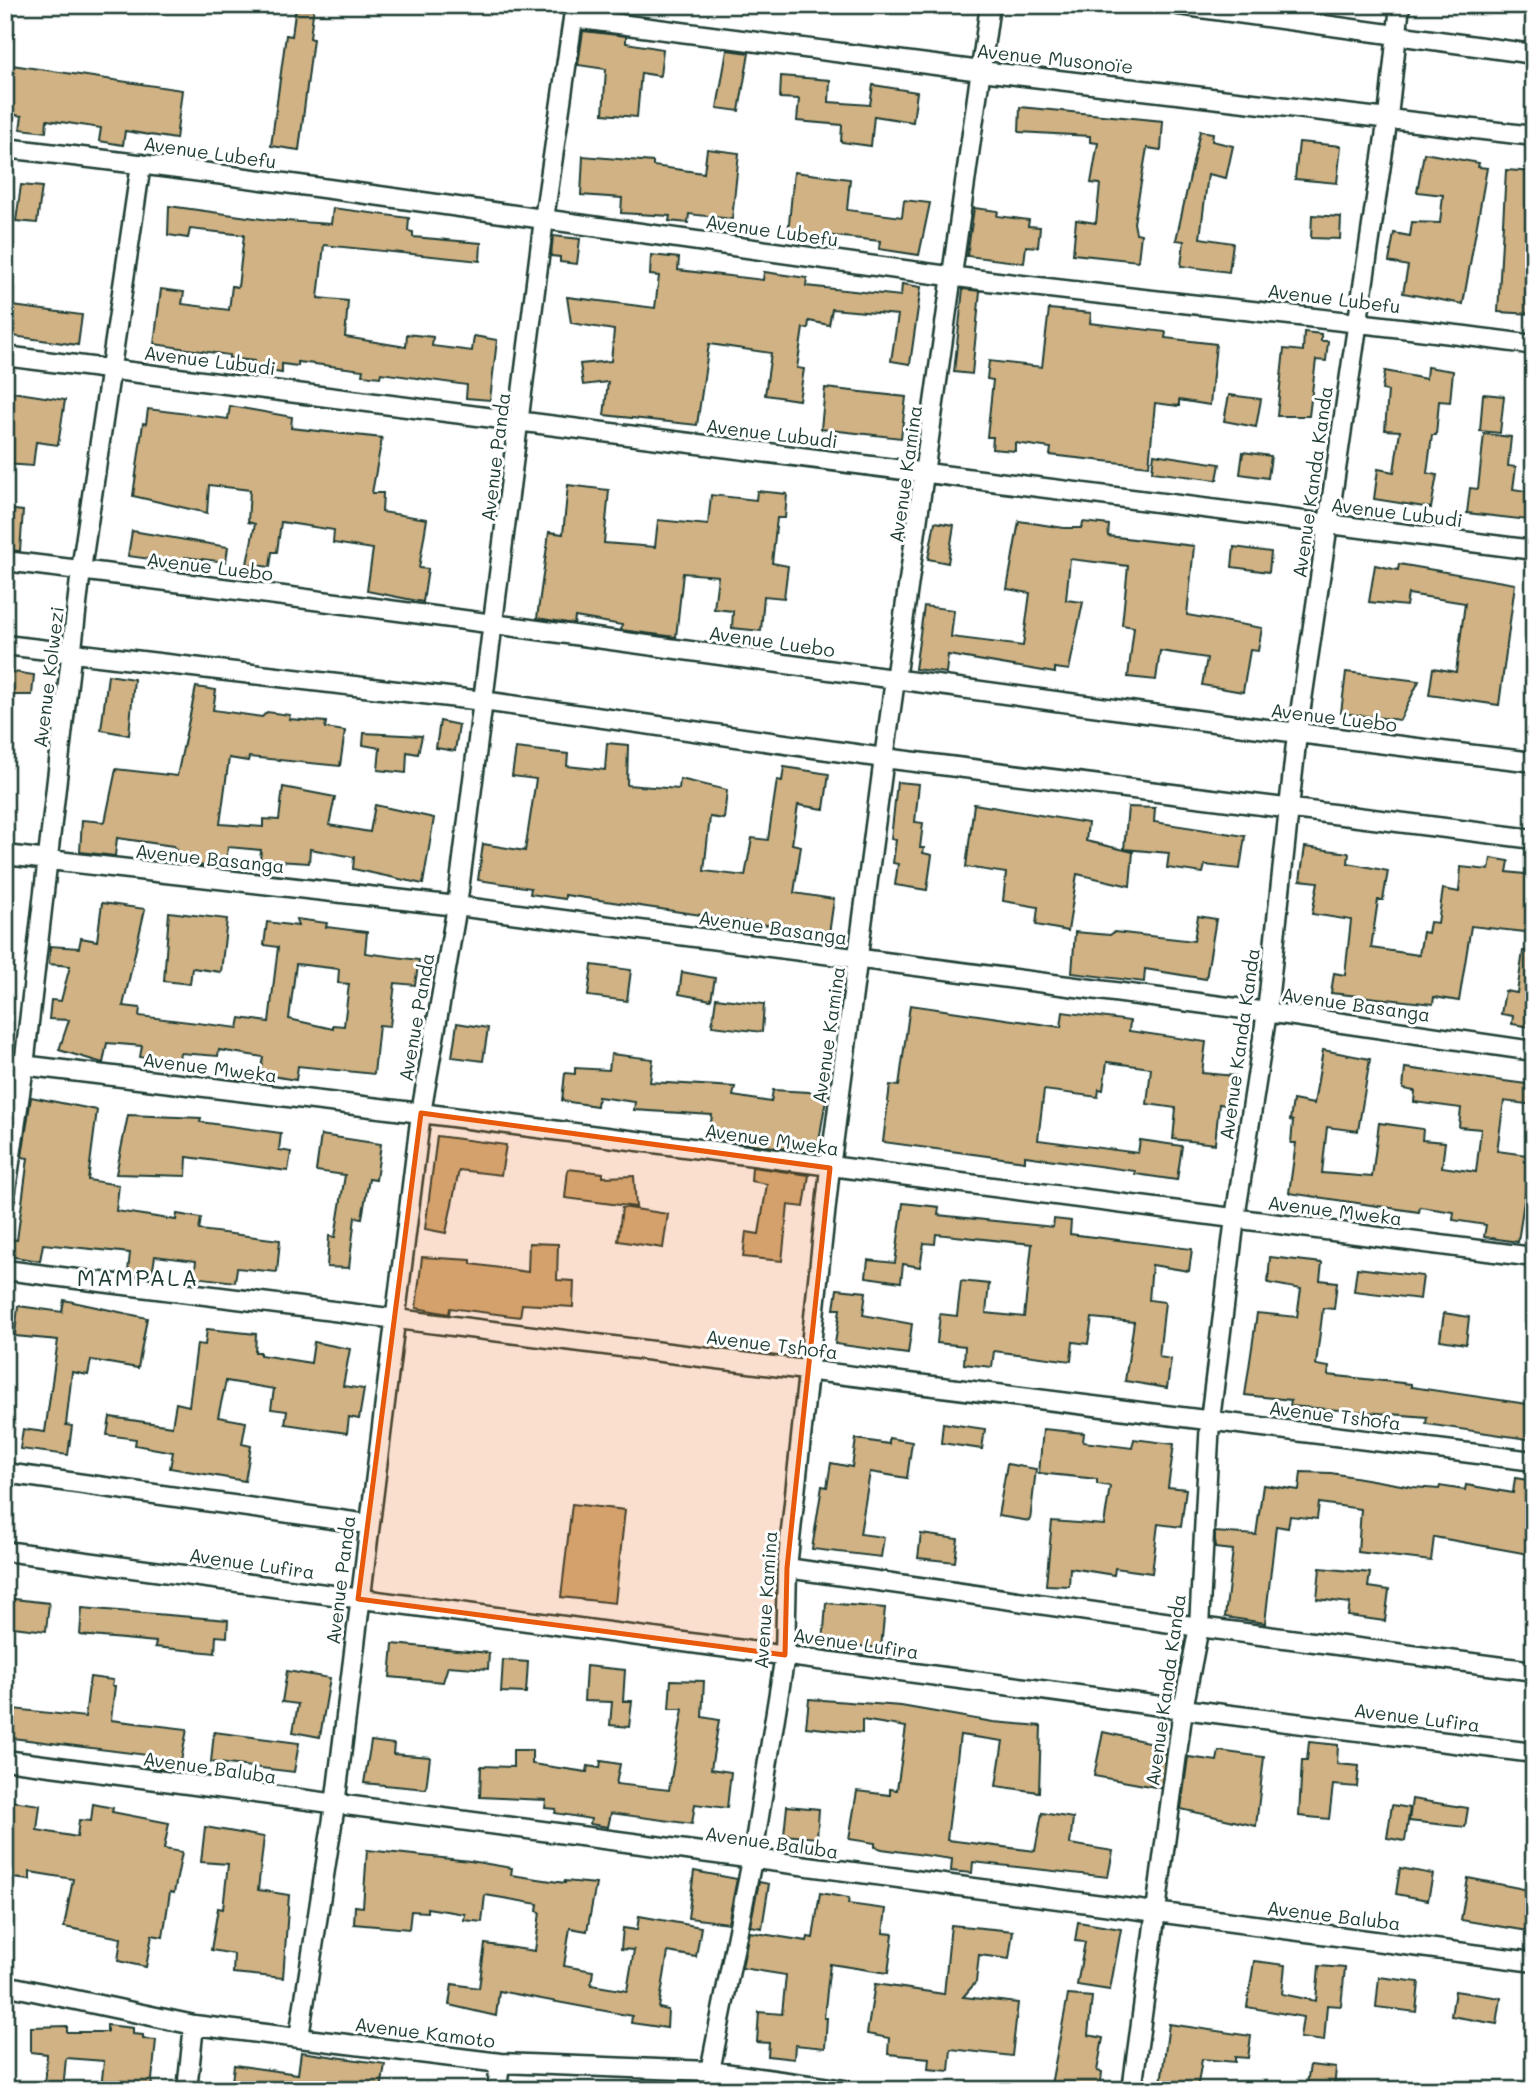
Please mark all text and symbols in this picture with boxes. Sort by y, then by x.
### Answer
street label: Avenue Musonoïe [975,37,1135,79]
street label: Avenue Lubefu [142,130,278,174]
street label: Avenue Lubefu [704,208,840,252]
street label: Avenue Lubefu [1266,277,1402,319]
street label: Avenue Lubudi [143,340,277,380]
street label: Avenue Kanda Kanda [1286,384,1338,580]
street label: Avenue Panda [475,391,515,523]
street label: Avenue Kamina [883,404,927,544]
street label: Avenue Lubudi [705,413,839,453]
street label: Avenue Lubudi [1330,492,1464,532]
street label: Avenue Luebo [145,546,275,586]
street label: Avenue Kolwezi [27,605,69,749]
street label: Avenue Luebo [707,620,837,662]
street label: Avenue Luebo [1269,697,1399,737]
street label: Avenue Basanga [134,838,286,878]
street label: Avenue Basanga [697,904,849,950]
street label: Avenue Kanda Kanda [1213,946,1265,1142]
street label: Avenue Panda [392,951,440,1083]
street label: Avenue Kamina [806,965,850,1105]
street label: Avenue Basanga [1280,981,1432,1027]
street label: Avenue Mweka [141,1046,279,1088]
street label: Avenue Mweka [703,1117,841,1161]
street label: Avenue Mweka [1266,1189,1404,1231]
district label: MAMPALA [77,1262,199,1292]
street label: Avenue Tshofa [705,1323,839,1365]
street label: Avenue Tshofa [1268,1394,1402,1436]
street label: Avenue Panda [320,1514,360,1646]
street label: Avenue Kamina [748,1530,782,1670]
street label: Avenue Lufira [187,1542,317,1584]
street label: Avenue Kanda Kanda [1139,1592,1191,1788]
street label: Avenue Lufira [791,1622,921,1664]
street label: Avenue Lufira [1353,1697,1481,1737]
street label: Avenue Baluba [142,1745,278,1789]
street label: Avenue Baluba [704,1820,840,1864]
street label: Avenue Baluba [1266,1894,1402,1936]
street label: Avenue Kamoto [353,2011,497,2053]

